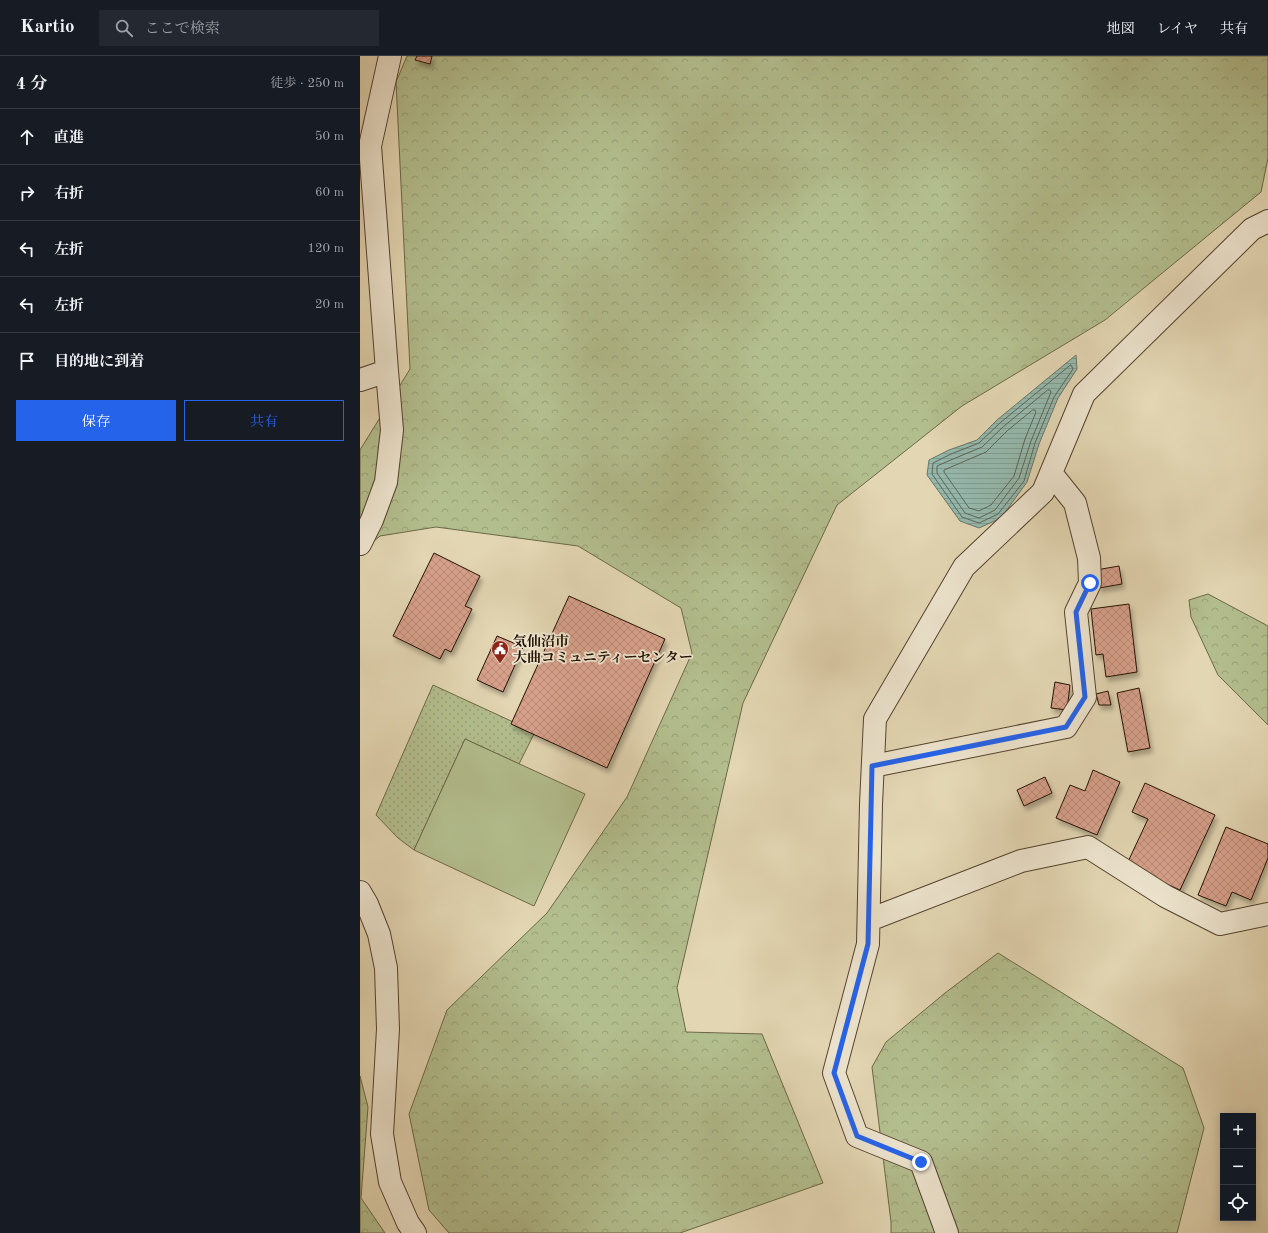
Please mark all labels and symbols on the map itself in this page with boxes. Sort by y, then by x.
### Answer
route start [1081,574,1099,592]
place label: 気仙沼市 大曲コミュニティーセンター [513,633,693,665]
public building icon: 気仙沼市 大曲コミュニティーセンター [490,639,510,664]
route end [912,1153,930,1171]

